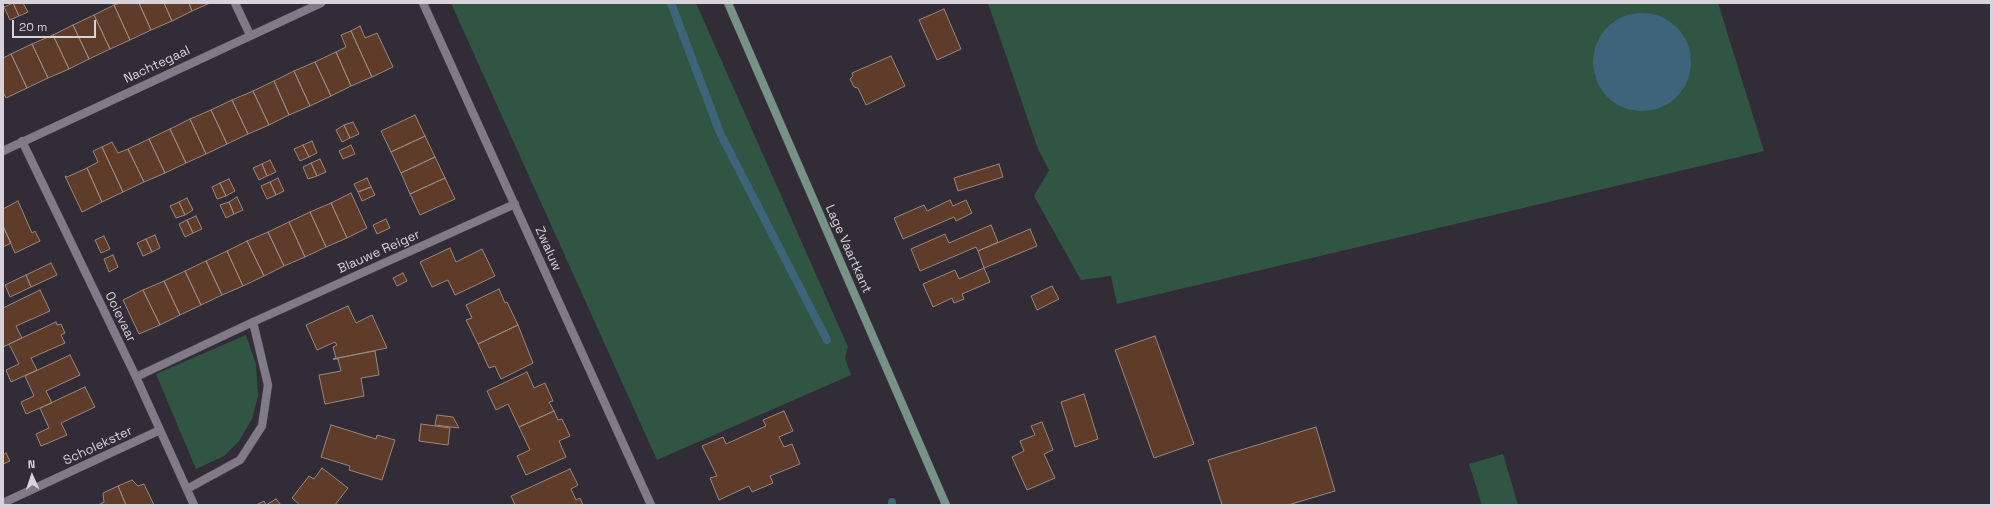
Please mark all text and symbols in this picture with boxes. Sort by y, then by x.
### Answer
scale bar [14,12,98,38]
text: 20 m [19,19,47,35]
street label: Nachtegaal [121,43,193,87]
street label: Lage Vaartkant [821,202,875,296]
street label: Zwaluw [531,224,565,274]
street label: Blauwe Reiger [335,227,423,277]
street label: Ooievaar [101,289,139,345]
street label: Scholekster [61,423,135,469]
north arrow [12,456,52,496]
text: N [27,457,35,471]

